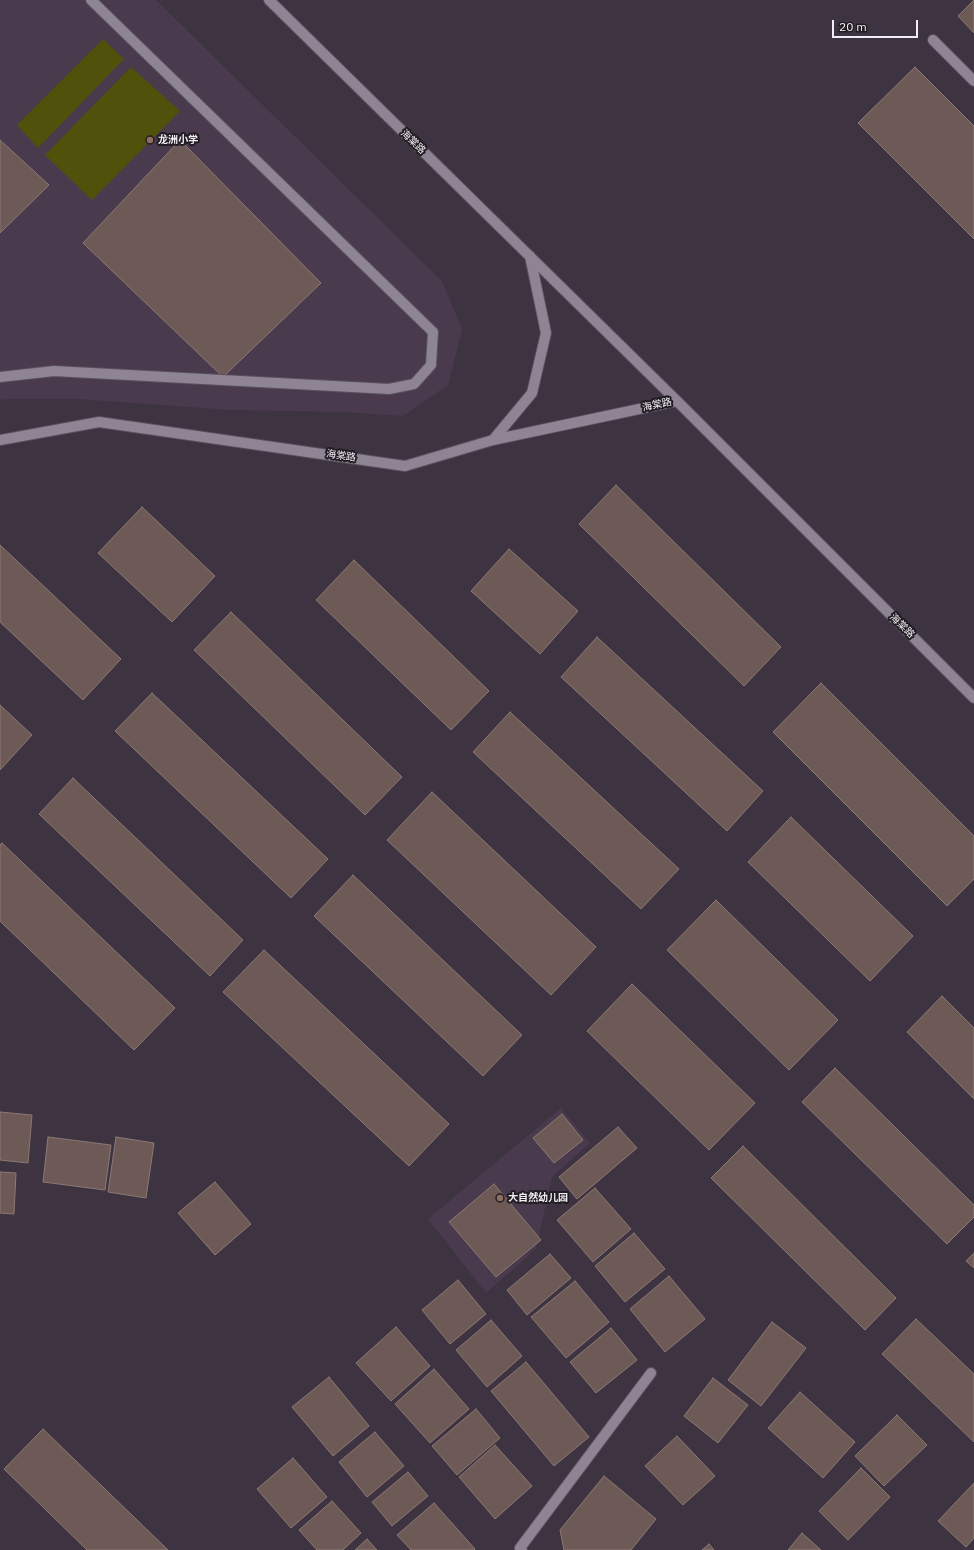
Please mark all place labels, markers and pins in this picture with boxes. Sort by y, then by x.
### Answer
place label: 龙洲小学 [158,134,198,146]
marker: 龙洲小学 [145,135,155,145]
place label: 大自然幼儿园 [508,1192,568,1204]
marker: 大自然幼儿园 [495,1193,505,1203]

